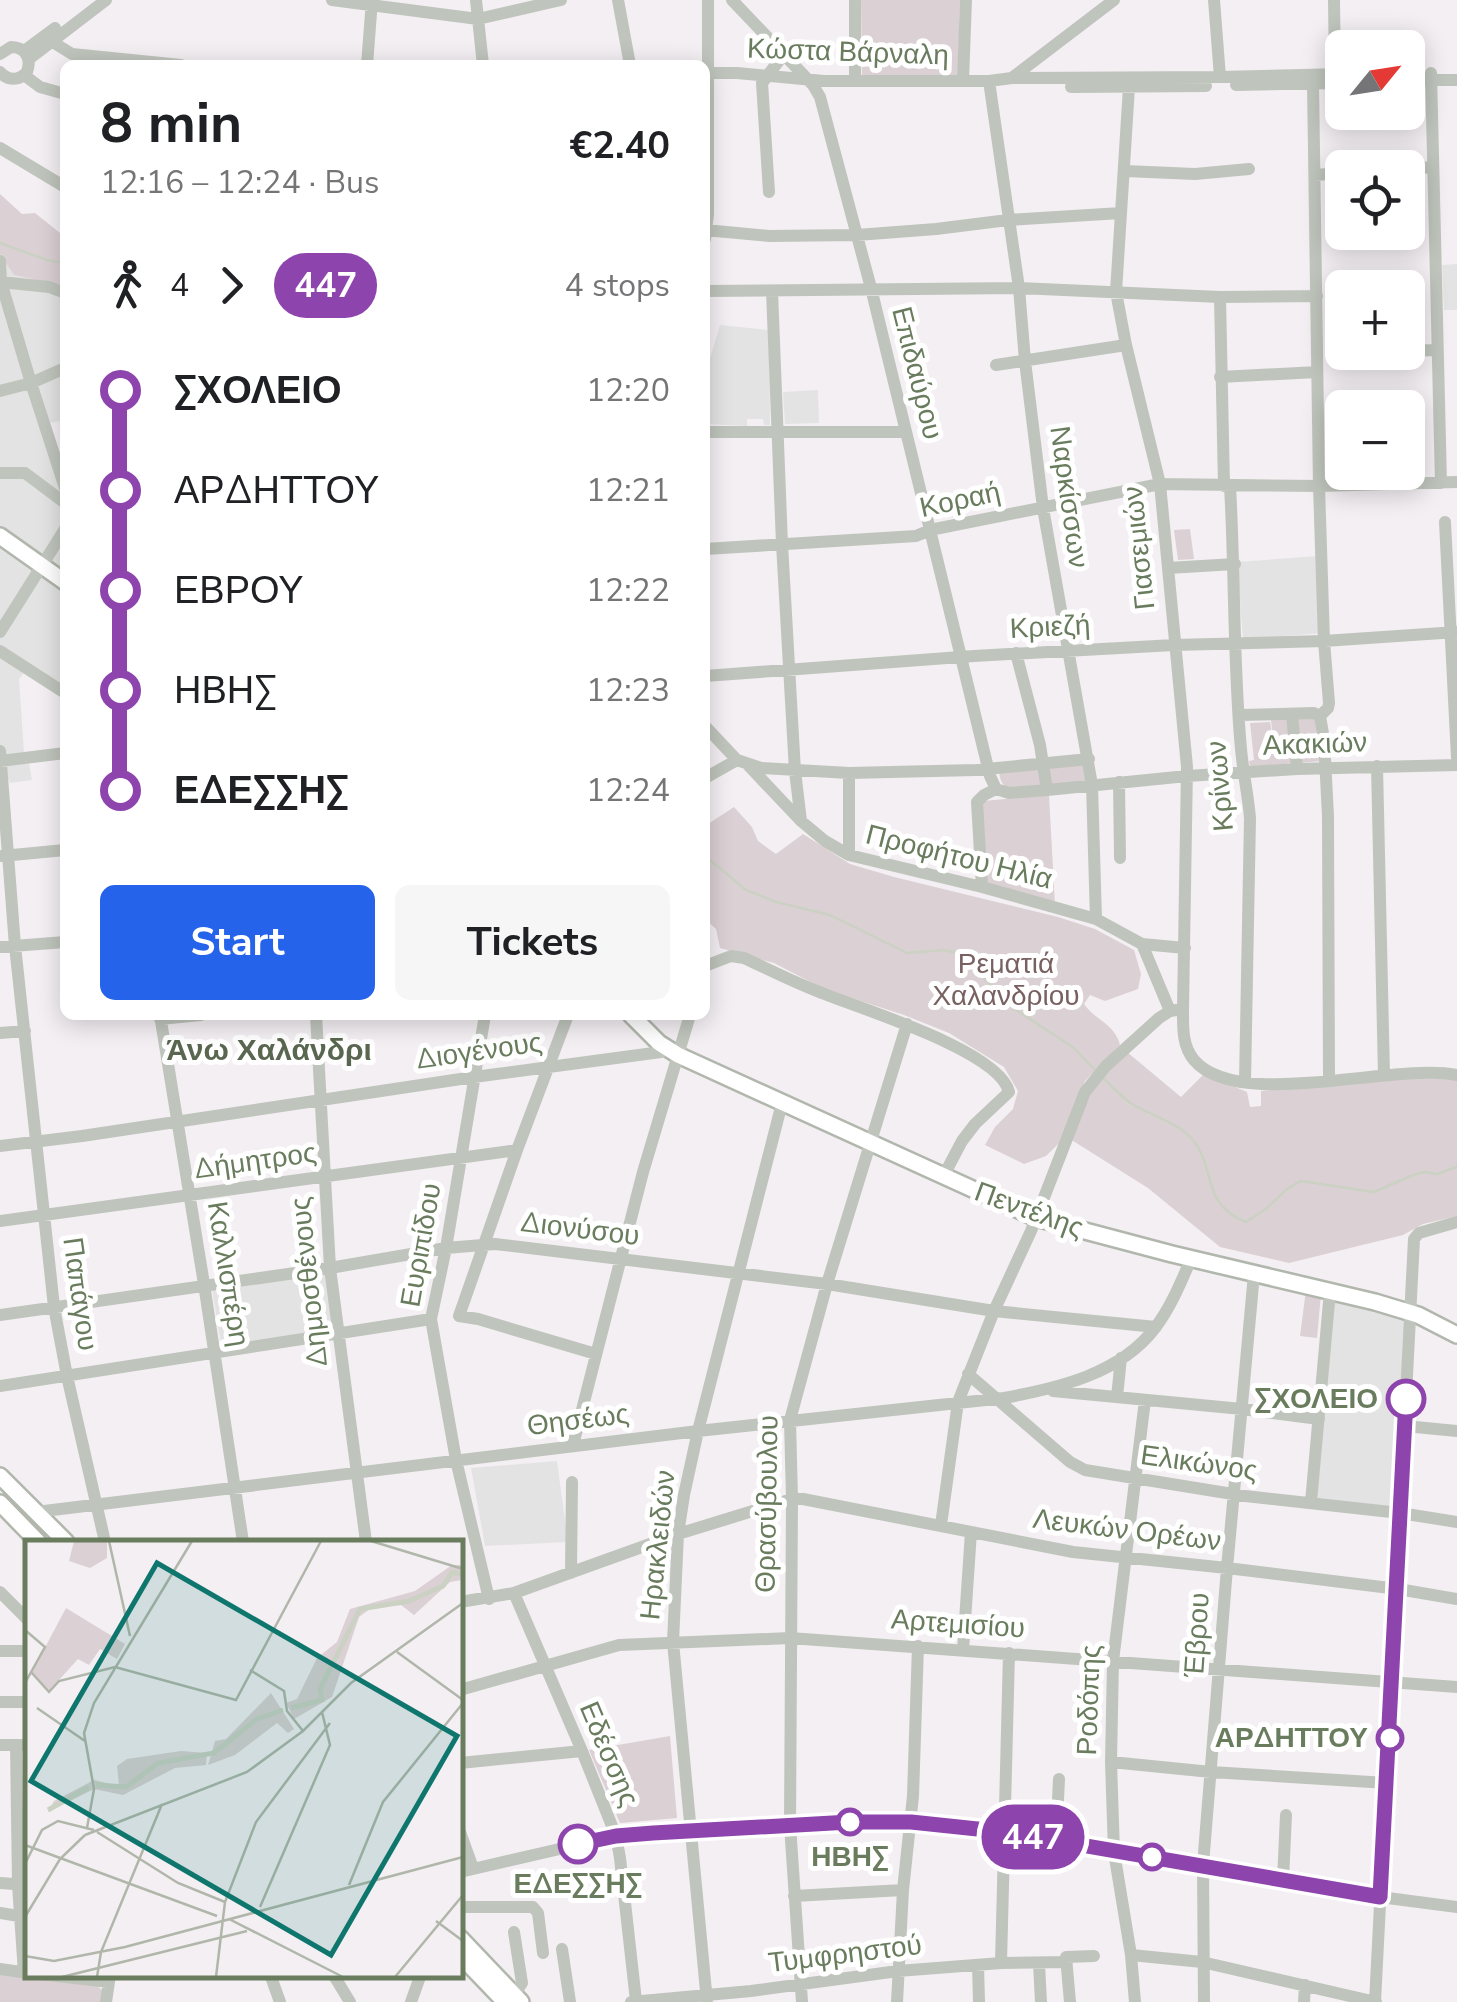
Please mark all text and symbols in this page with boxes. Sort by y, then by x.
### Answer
street label: Κώστα Βάρναλη [746,29,950,75]
north arrow [1325,30,1425,130]
map controls [1325,30,1425,490]
text: 8 min [100,86,242,161]
text: €2.40 [569,120,670,171]
button: locate [1325,150,1425,250]
text: 12:16 – 12:24 · Bus [100,161,379,204]
icon: walk [100,258,155,313]
icon: forward [204,258,259,313]
text: 447 [294,262,357,309]
text: 4 [170,264,189,307]
text: 4 stops [564,264,670,307]
button: + [1325,270,1425,370]
street label: Επιδαύρου [882,303,952,443]
text: ΣΧΟΛΕΙΟ [174,365,342,416]
text: 12:20 [586,369,670,412]
button: − [1325,390,1425,490]
street label: Ναρκίσσων [1040,424,1098,570]
text: ΑΡΔΗΤΤΟΥ [174,465,379,516]
text: 12:21 [586,469,670,512]
street label: Κοραή [916,473,1004,527]
street label: Γιασεμιών [1114,484,1164,612]
text: ΕΒΡΟΥ [174,565,304,616]
text: 12:22 [586,569,670,612]
street label: Κριεζή [1009,606,1091,648]
text: ΗΒΗΣ [174,665,277,716]
text: 12:23 [586,669,670,712]
street label: Ακακιών [1262,723,1368,765]
street label: Κρίνων [1197,739,1243,833]
text: ΕΔΕΣΣΗΣ [174,765,349,816]
text: 12:24 [586,769,670,812]
street label: Προφήτου Ηλία [862,815,1056,899]
button: Start [100,885,375,1000]
button: Tickets [395,885,670,1000]
park label: Ρεματιά Χαλανδρίου [932,945,1080,1015]
street label: Διογένους [413,1023,545,1079]
district label: Άνω Χαλάνδρι [166,1030,372,1071]
street label: Δήμητρος [191,1134,319,1188]
street label: Πεντέλης [969,1173,1089,1247]
street label: Ευριπίδου [391,1180,451,1310]
street label: Δημοσθένους [281,1195,337,1369]
street label: Καλλισπέρη [198,1199,258,1349]
street label: Διονύσου [518,1203,642,1255]
street label: Παπάγου [53,1235,107,1353]
place label: ΣΧΟΛΕΙΟ [1255,1380,1378,1418]
marker: ΣΧΟΛΕΙΟ [1387,1380,1425,1418]
street label: Θησέως [525,1395,631,1445]
street label: Θρασύβουλου [746,1415,788,1593]
street label: Ελικώνος [1138,1436,1260,1490]
street label: Ηρακλειδών [631,1468,685,1622]
street label: Λευκών Ορέων [1031,1500,1223,1560]
inset map [25,1540,462,1977]
street label: Έβρου [1175,1591,1219,1680]
street label: Αρτεμισίου [890,1600,1026,1648]
street label: Ροδόπης [1068,1644,1110,1756]
street label: Εδέσσης [570,1696,648,1812]
place label: ΑΡΔΗΤΤΟΥ [1215,1719,1368,1757]
marker: ΑΡΔΗΤΤΟΥ [1377,1725,1403,1751]
line badge: 447 [976,1804,1090,1870]
marker: ΗΒΗΣ [837,1809,863,1835]
text: 447 [1001,1814,1065,1861]
marker: ΕΔΕΣΣΗΣ [559,1825,597,1863]
place label: ΗΒΗΣ [811,1838,889,1876]
unlabelled marker [1139,1844,1165,1870]
place label: ΕΔΕΣΣΗΣ [514,1865,642,1903]
street label: Τυμφρηστού [766,1926,924,1982]

